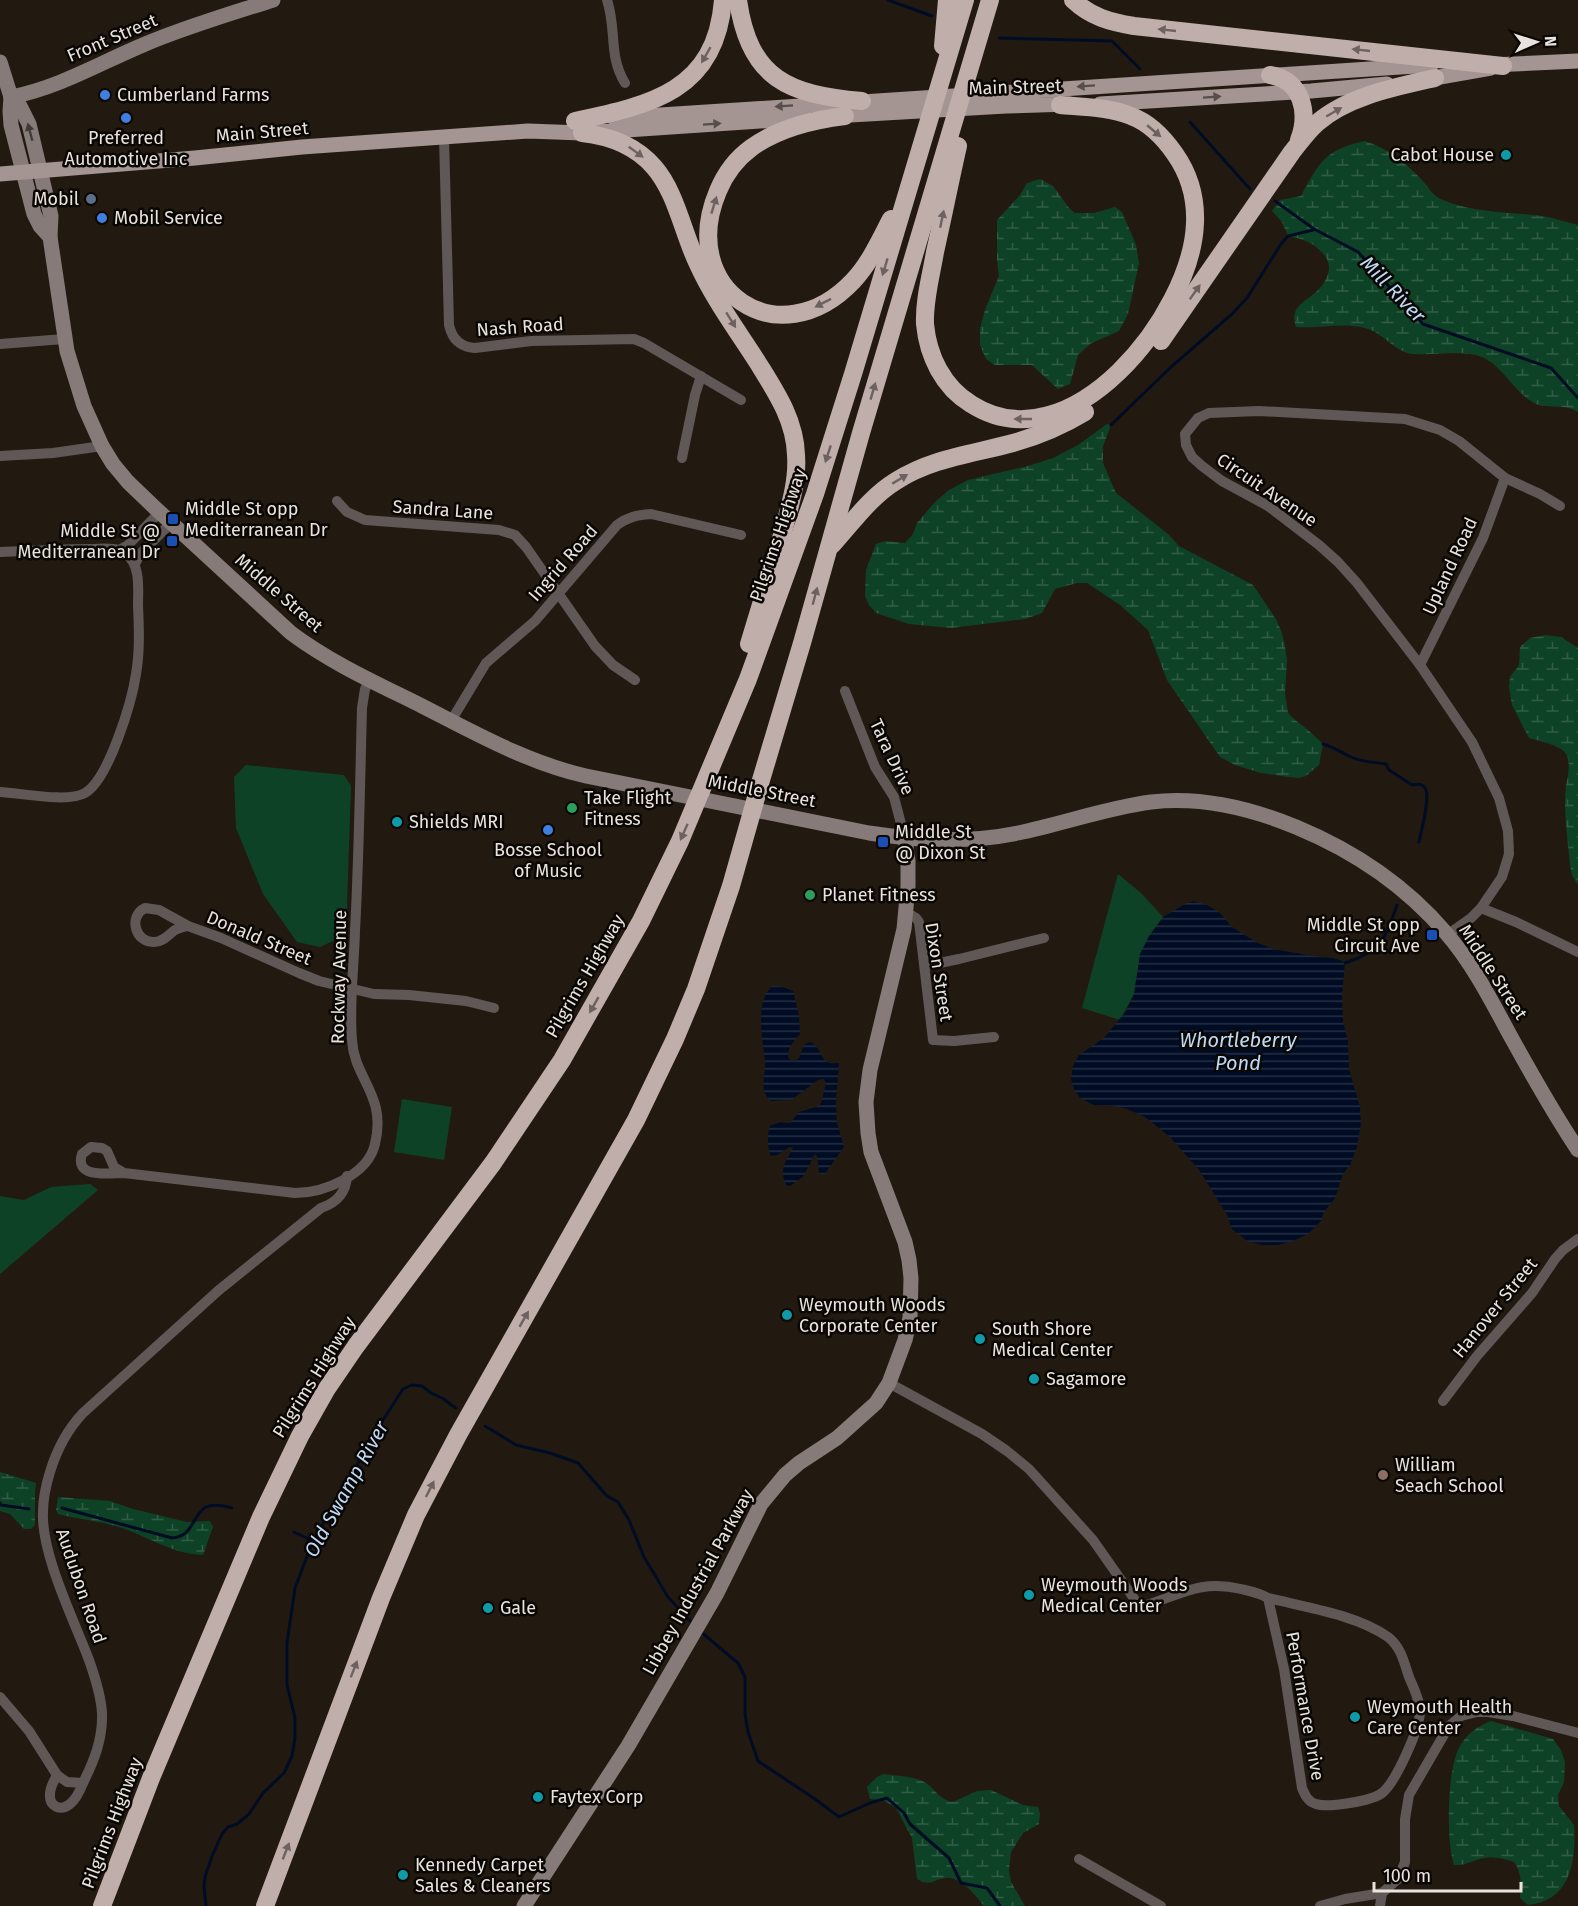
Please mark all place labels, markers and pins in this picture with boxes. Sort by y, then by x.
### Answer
place label: Cumberland Farms [117,84,270,106]
marker: Cumberland Farms [98,88,112,102]
marker: Preferred Automotive Inc [119,111,133,125]
place label: Preferred Automotive Inc [65,127,188,170]
place label: Cabot House [1390,144,1494,166]
marker: Cabot House [1499,148,1513,162]
place label: Mobil [33,188,79,210]
marker: Mobil [84,192,98,206]
place label: Mobil Service [114,207,223,229]
marker: Mobil Service [95,211,109,225]
place label: Middle St opp Mediterranean Dr [185,498,328,541]
marker: Middle St opp Mediterranean Dr [166,512,180,526]
place label: Middle St @ Mediterranean Dr [17,520,160,563]
marker: Middle St @ Mediterranean Dr [165,534,179,548]
place label: Take Flight Fitness [584,787,672,830]
marker: Take Flight Fitness [565,801,579,815]
place label: Shields MRI [409,811,504,833]
marker: Shields MRI [390,815,404,829]
place label: Middle St @ Dixon St [895,821,986,864]
marker: Bosse School of Music [541,823,555,837]
marker: Middle St @ Dixon St [876,835,890,849]
place label: Bosse School of Music [494,839,602,882]
place label: Planet Fitness [822,884,936,906]
marker: Planet Fitness [803,888,817,902]
place label: Middle St opp Circuit Ave [1307,914,1420,957]
marker: Middle St opp Circuit Ave [1425,928,1439,942]
place label: Weymouth Woods Corporate Center [799,1294,945,1337]
marker: Weymouth Woods Corporate Center [780,1308,794,1322]
place label: South Shore Medical Center [992,1318,1113,1361]
marker: South Shore Medical Center [973,1332,987,1346]
place label: Sagamore [1046,1368,1126,1390]
marker: Sagamore [1027,1372,1041,1386]
place label: William Seach School [1395,1454,1503,1497]
marker: William Seach School [1376,1468,1390,1482]
place label: Weymouth Woods Medical Center [1041,1574,1187,1617]
marker: Weymouth Woods Medical Center [1022,1588,1036,1602]
place label: Gale [500,1597,536,1619]
marker: Gale [481,1601,495,1615]
place label: Weymouth Health Care Center [1367,1696,1512,1739]
marker: Weymouth Health Care Center [1348,1710,1362,1724]
place label: Faytex Corp [550,1786,643,1808]
marker: Faytex Corp [531,1790,545,1804]
place label: Kennedy Carpet Sales & Cleaners [415,1854,550,1897]
marker: Kennedy Carpet Sales & Cleaners [396,1868,410,1882]

